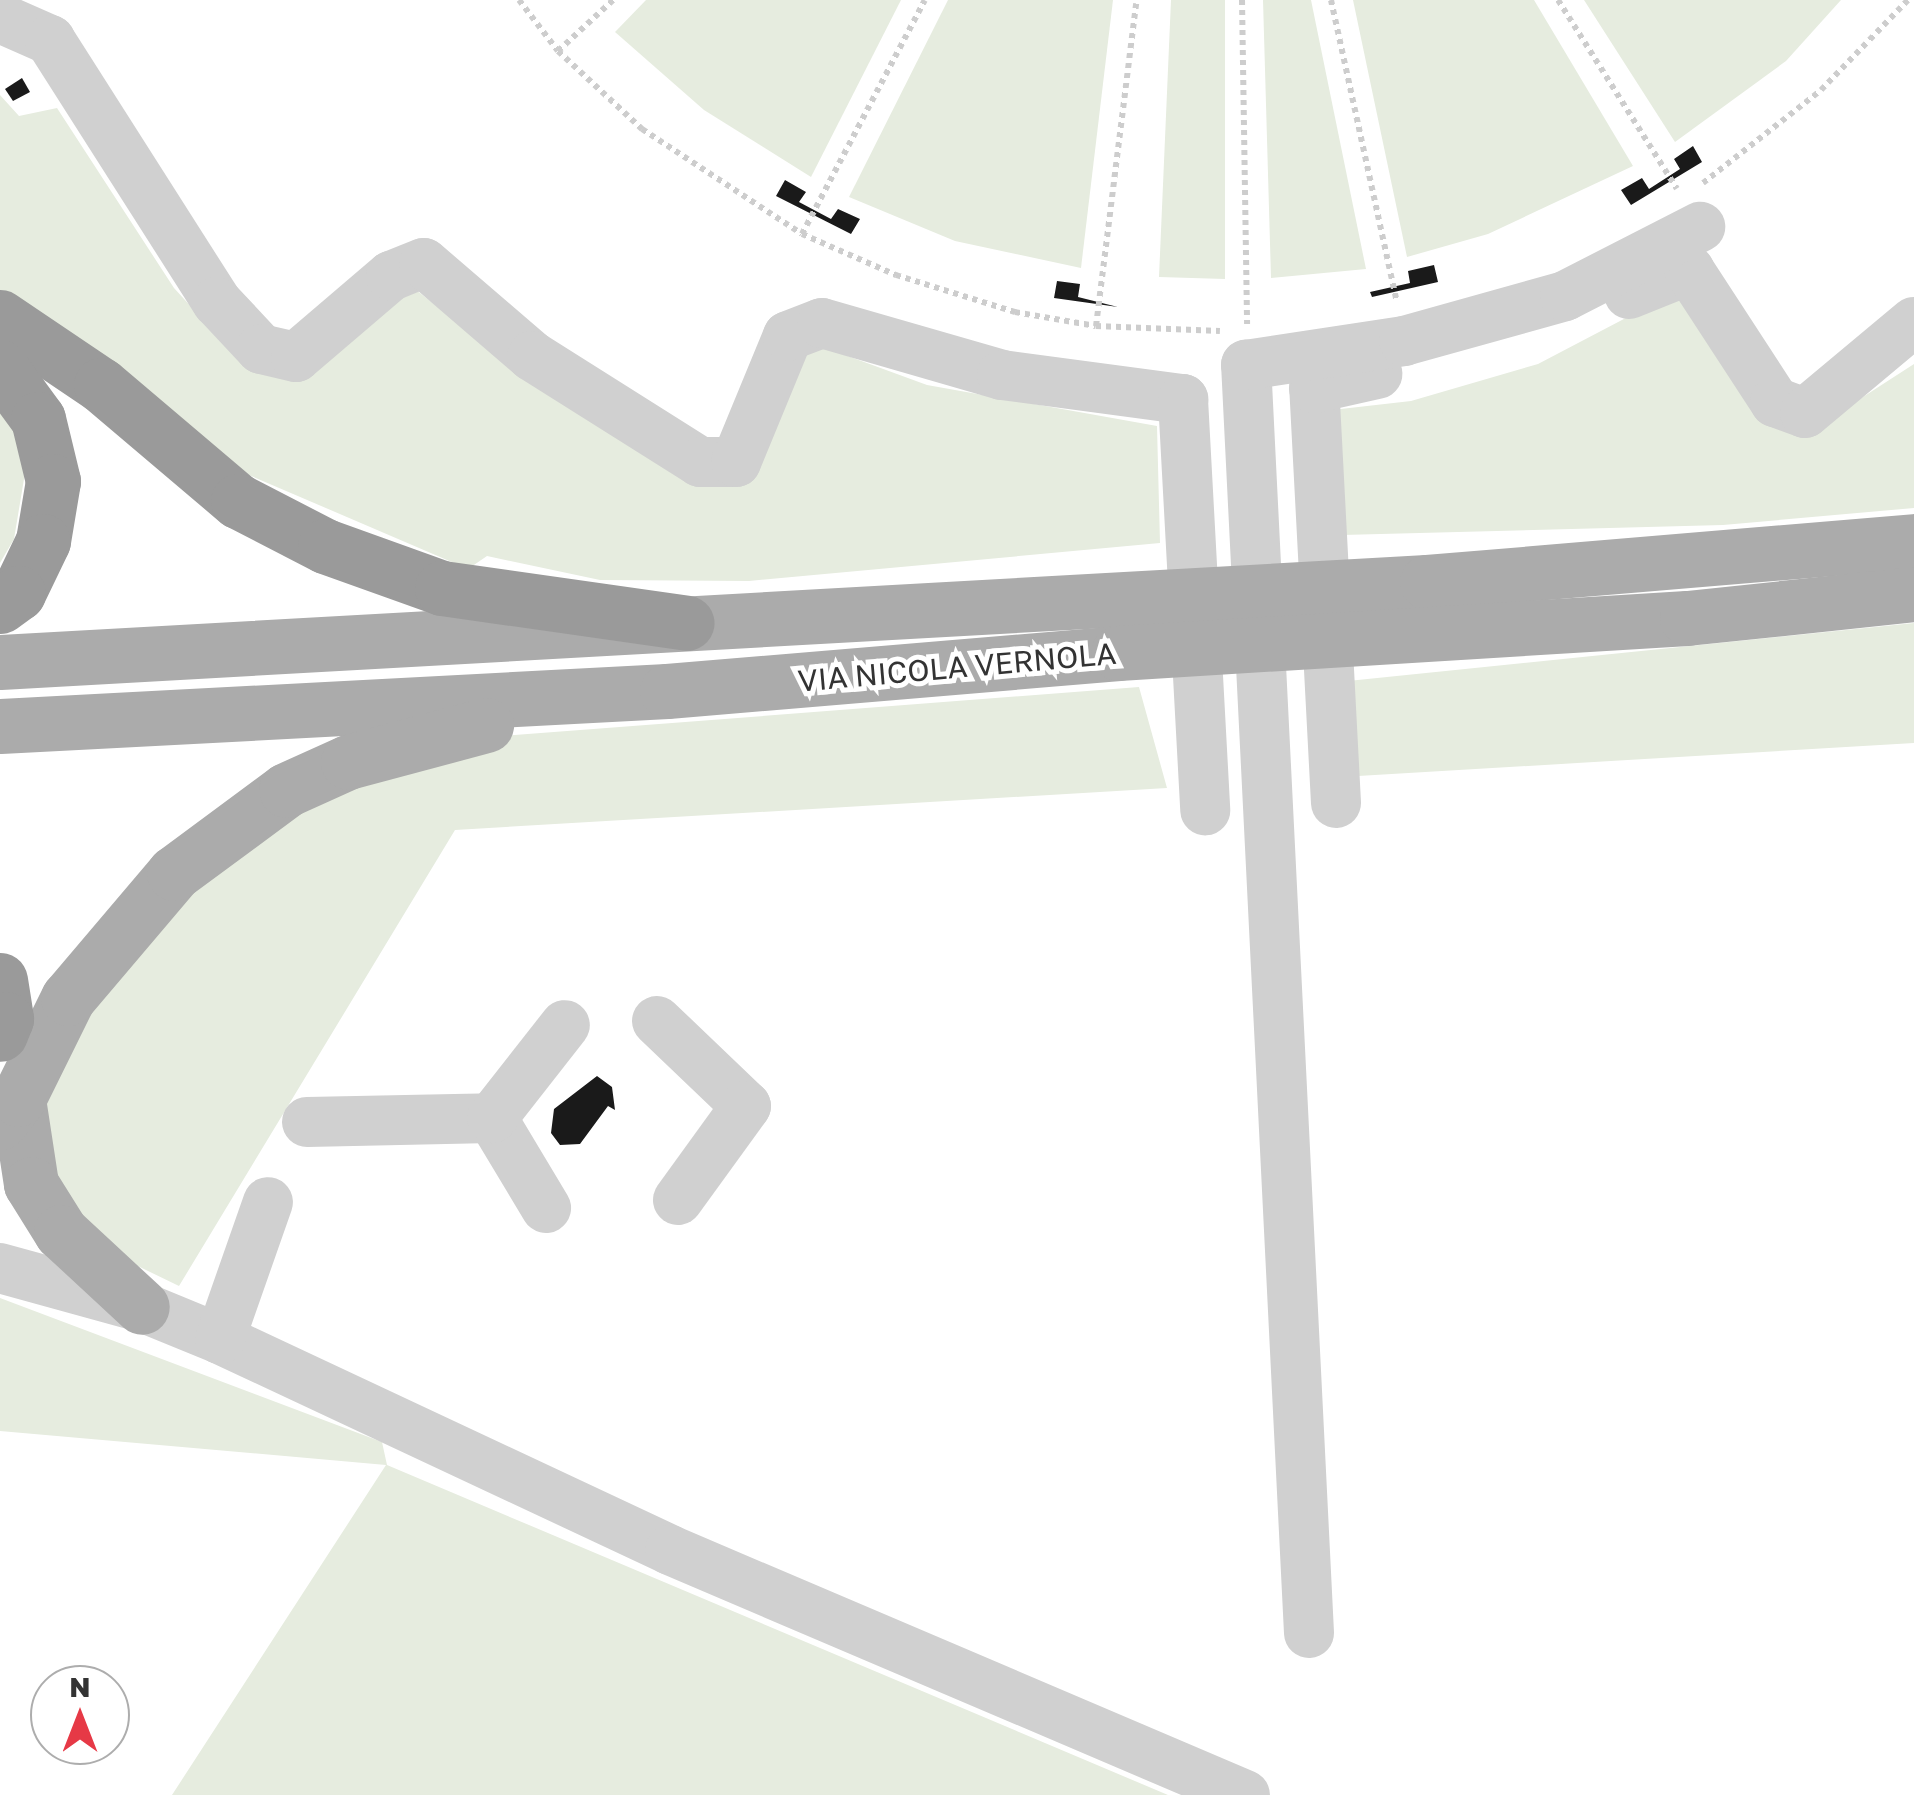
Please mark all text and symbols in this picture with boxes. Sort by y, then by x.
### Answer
street label: VIA NICOLA VERNOLA [796,635,1118,699]
north arrow [30,1665,130,1765]
text: N [69,1670,91,1703]

